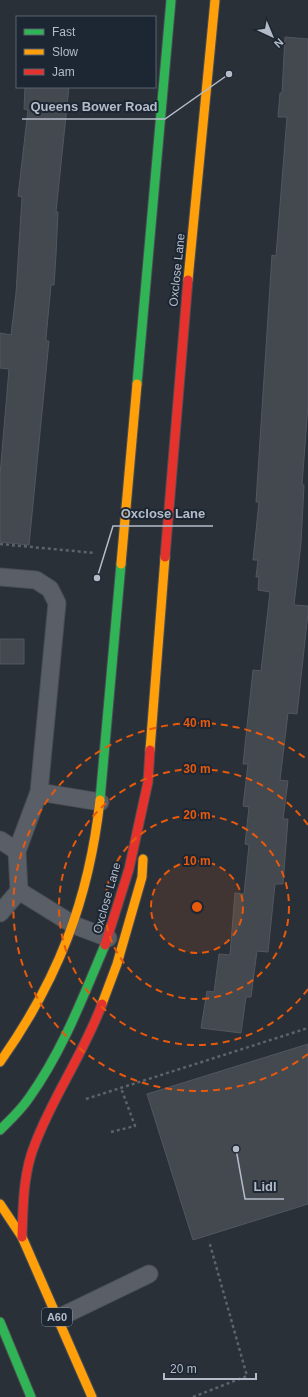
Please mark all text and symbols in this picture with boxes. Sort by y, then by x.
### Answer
legend [16,16,156,88]
north arrow [252,16,292,56]
text: Fast [52,25,76,39]
text: N [272,36,286,50]
text: Slow [52,45,78,59]
text: Jam [52,65,75,79]
callout: Queens Bower Road [22,94,165,119]
text: Queens Bower Road [30,99,158,114]
street label: Oxclose Lane [166,232,188,307]
callout: Oxclose Lane [113,501,213,526]
text: Oxclose Lane [121,506,205,521]
text: 40 m [183,716,211,730]
text: 30 m [183,762,211,776]
text: 20 m [183,808,211,822]
text: 10 m [183,854,211,868]
street label: Oxclose Lane [90,860,124,935]
centre of rings [190,900,204,914]
callout: Lidl [245,1174,284,1199]
text: Lidl [253,1179,277,1194]
road number: A60 [42,1308,72,1326]
scale bar [164,1355,256,1381]
text: 20 m [170,1362,197,1376]

